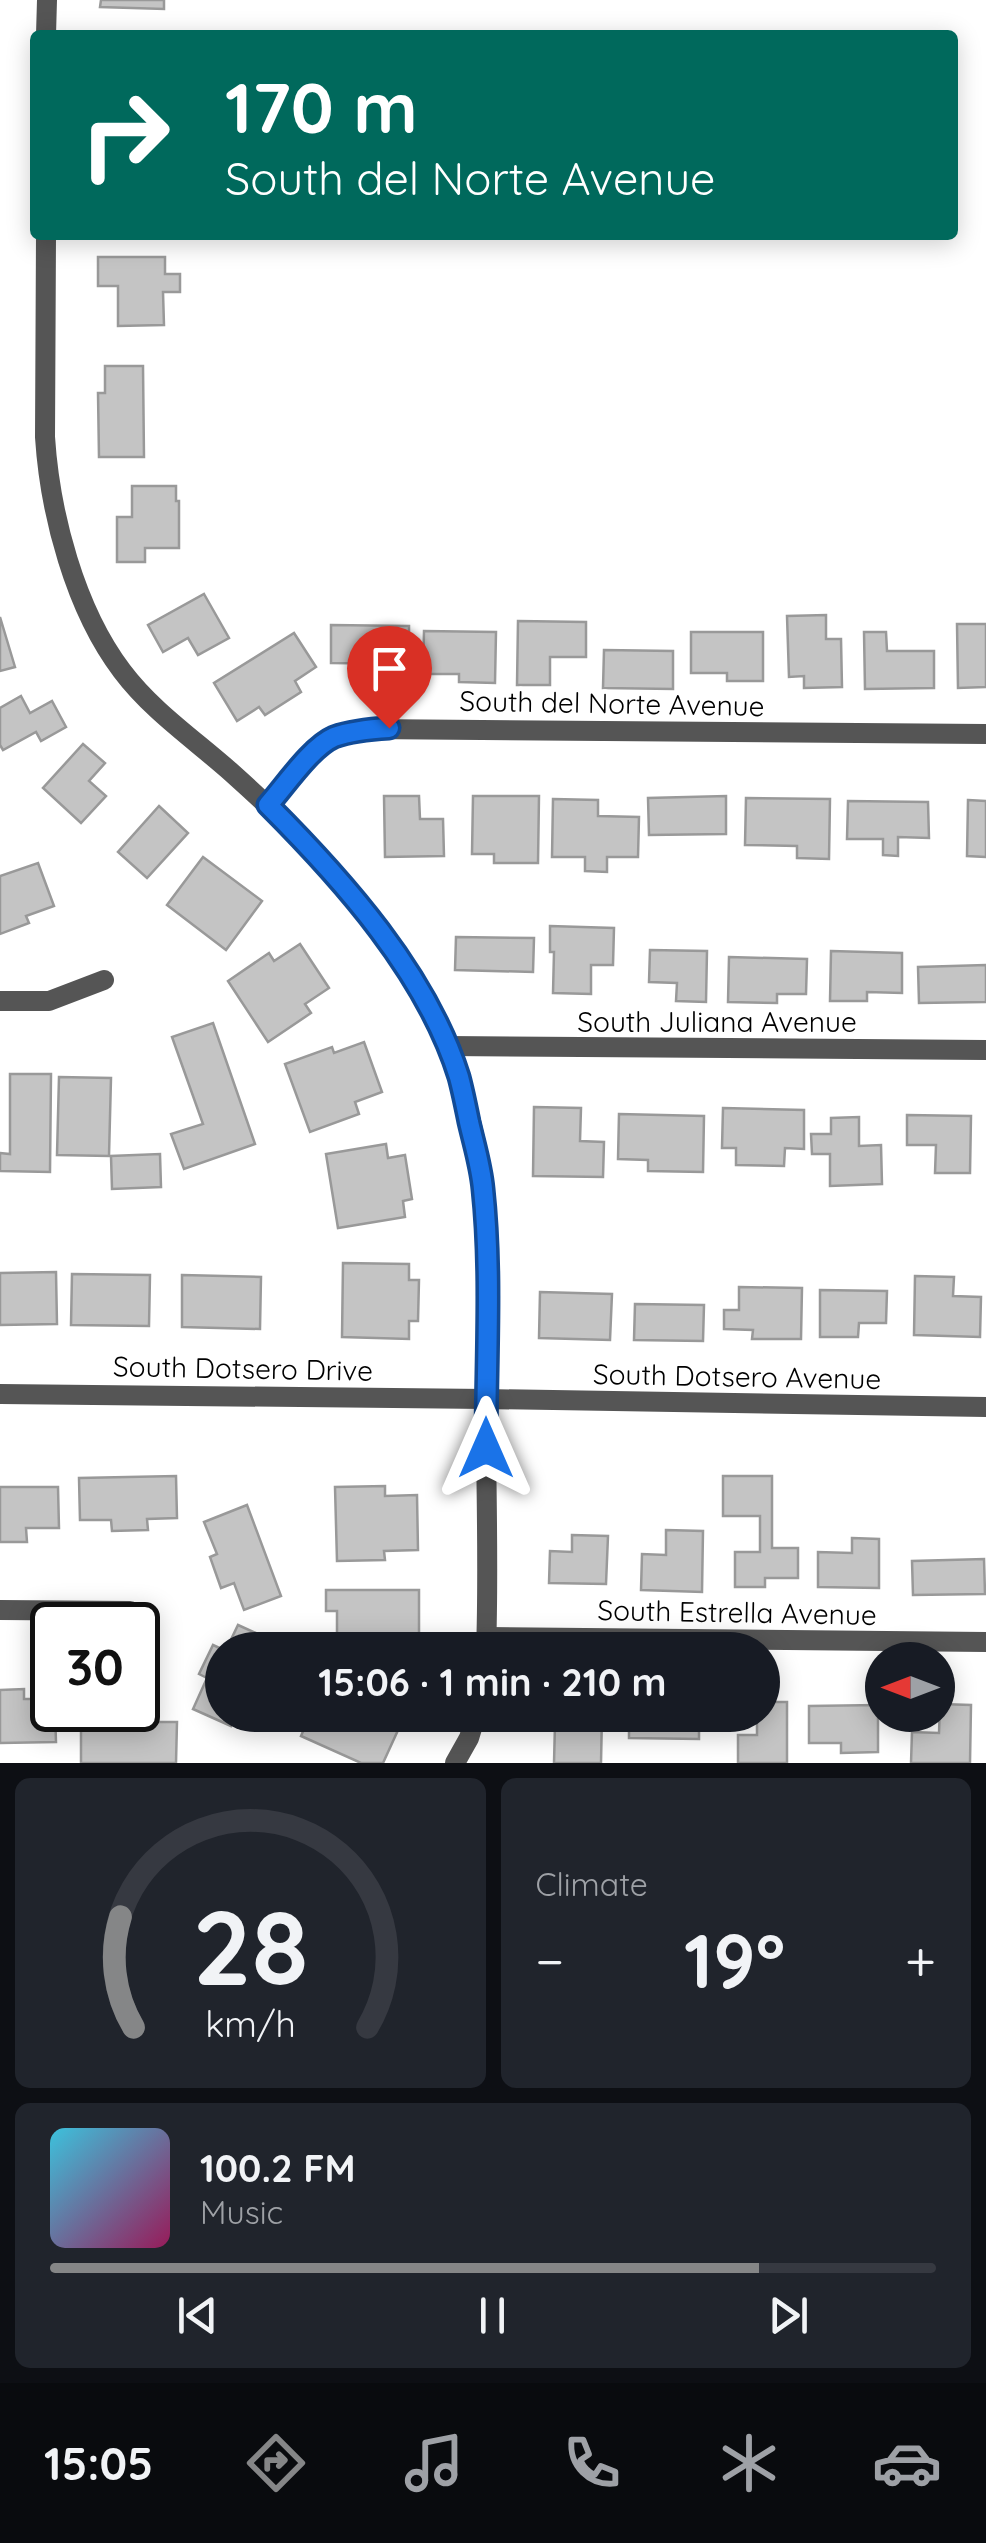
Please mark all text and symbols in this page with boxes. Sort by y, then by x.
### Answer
text: 170 m [225,63,418,151]
icon: right [60,70,190,200]
text: South del Norte Avenue [225,150,715,206]
pin [347,626,432,729]
icon: arrive [362,641,417,696]
street label: South del Norte Avenue [459,683,765,723]
street label: South Juliana Avenue [577,1004,857,1039]
street label: South Dotsero Drive [113,1348,373,1388]
street label: South Dotsero Avenue [593,1356,881,1396]
position arrow [434,1396,538,1500]
street label: South Estrella Avenue [597,1592,877,1632]
speed limit sign: 30 [30,1602,160,1732]
north arrow [865,1642,955,1732]
map controls [865,1642,955,1732]
text: 15:06 · 1 min · 210 m [318,1658,667,1706]
text: Climate [536,1864,648,1904]
text: 28 [192,1881,308,2011]
text: 19° [684,1913,785,2007]
text: − [536,1926,564,1995]
text: + [905,1926,936,1995]
text: km/h [205,2001,296,2046]
text: 100.2 FM [200,2144,356,2192]
text: Music [200,2192,283,2232]
icon: previous [170,2288,225,2343]
icon: pause [465,2288,520,2343]
icon: next [761,2288,816,2343]
icon: directions [241,2428,311,2498]
icon: music [399,2428,469,2498]
icon: phone [557,2428,627,2498]
icon: climate [714,2428,784,2498]
icon: car [872,2428,942,2498]
text: 15:05 [44,2435,153,2491]

